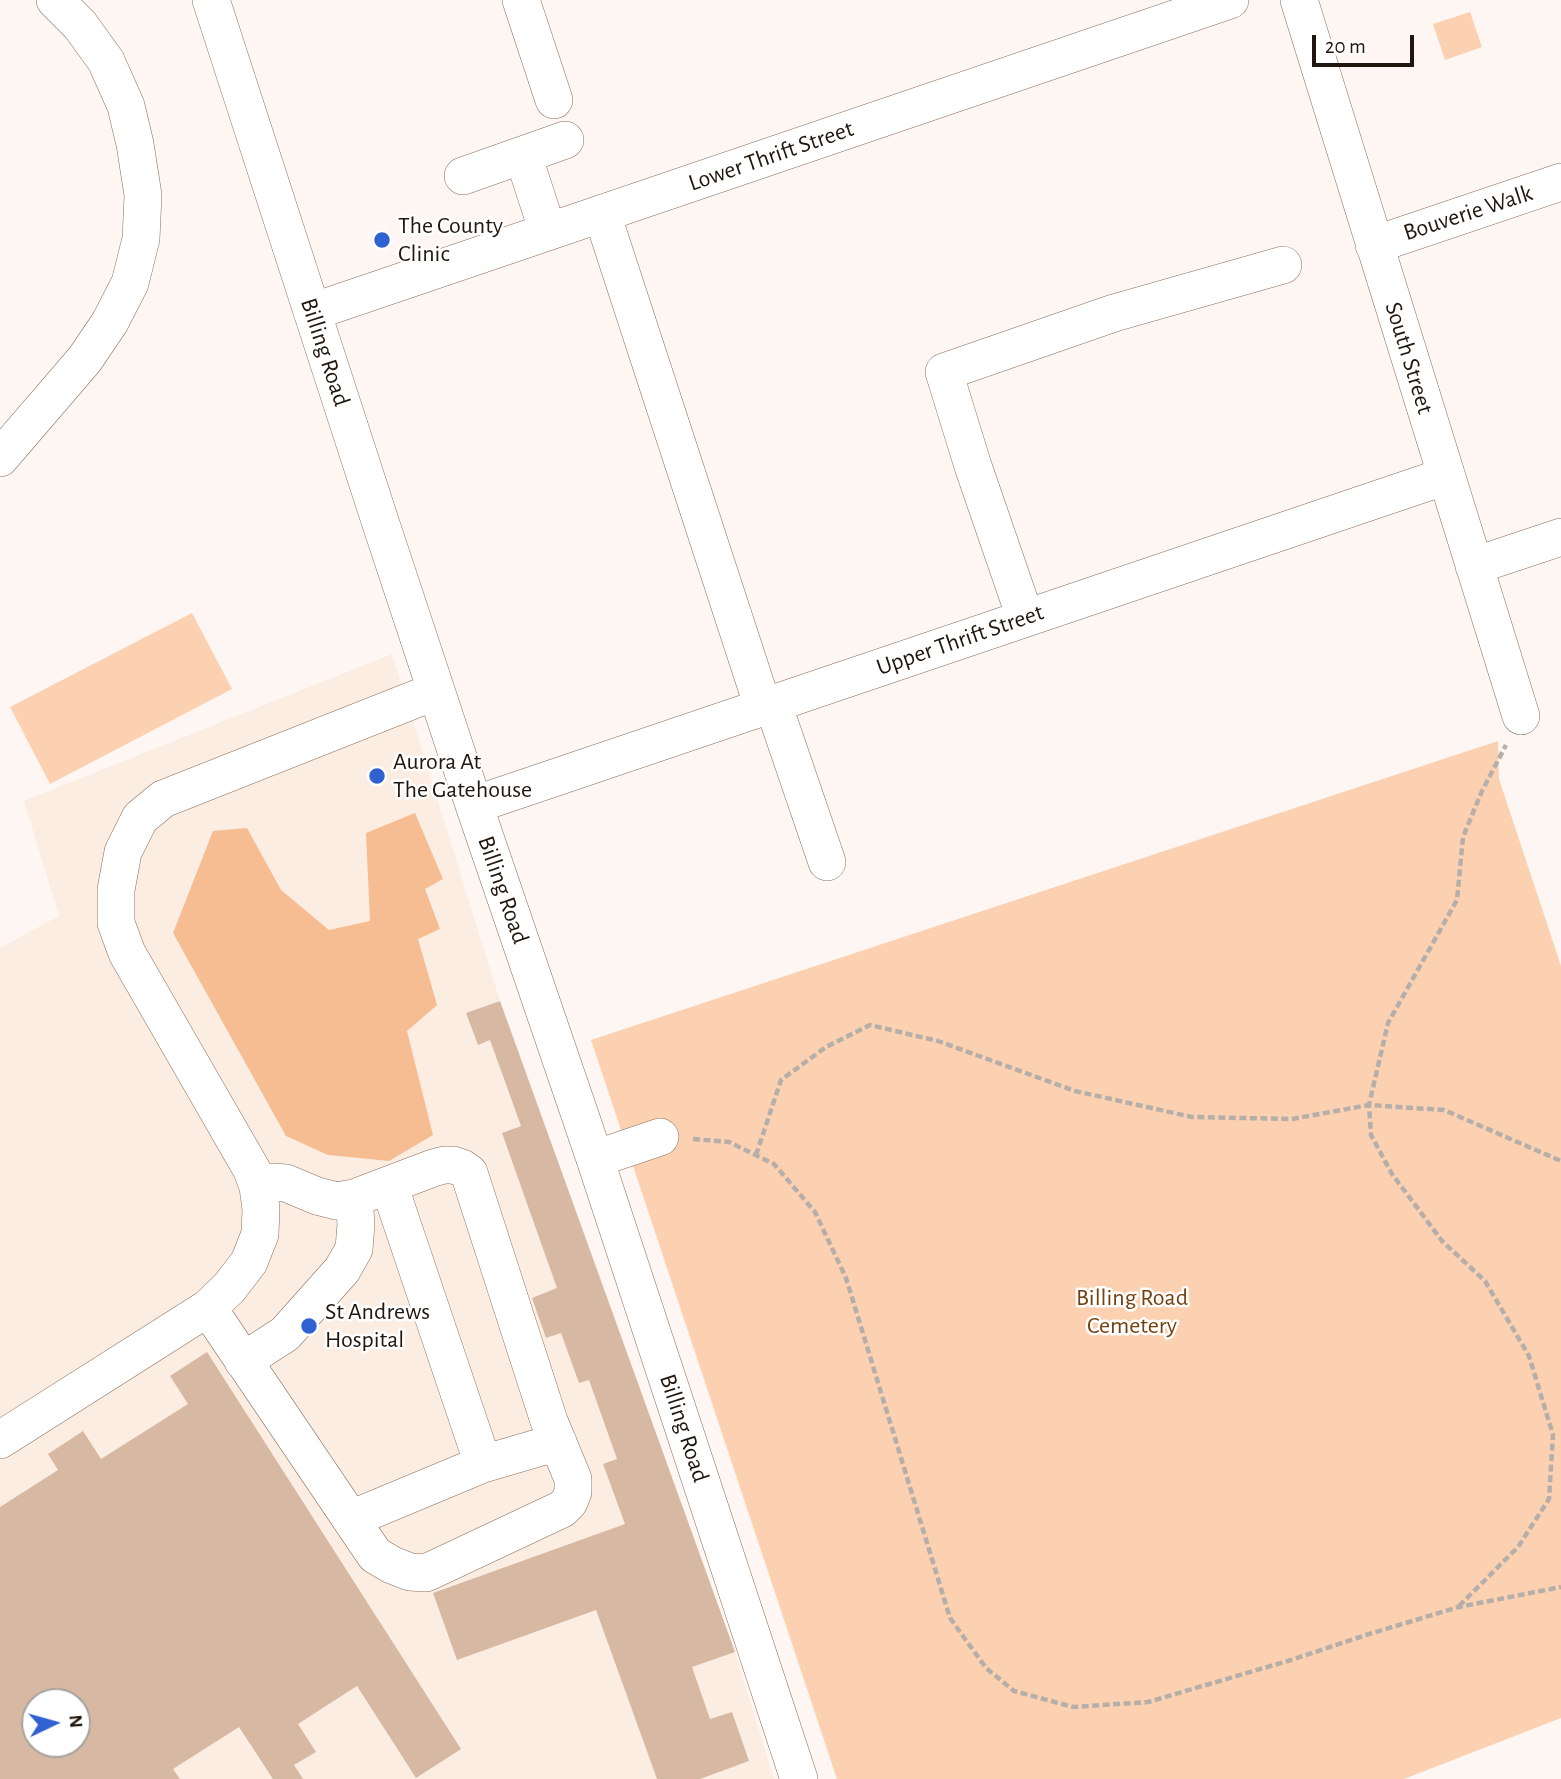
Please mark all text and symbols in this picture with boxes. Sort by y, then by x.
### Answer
scale bar [1316,21,1418,65]
text: 20 m [1325,36,1366,57]
street label: Lower Thrift Street [685,114,857,198]
street label: Bouverie Walk [1400,179,1536,247]
place label: The County Clinic [398,212,503,268]
marker: The County Clinic [372,230,392,250]
street label: Billing Road [294,294,356,410]
street label: South Street [1378,299,1440,417]
street label: Upper Thrift Street [873,598,1047,682]
place label: Aurora At The Gatehouse [393,748,532,804]
marker: Aurora At The Gatehouse [367,766,387,786]
street label: Billing Road [471,832,535,948]
park label: Billing Road Cemetery [1076,1284,1188,1340]
place label: St Andrews Hospital [325,1298,430,1354]
marker: St Andrews Hospital [299,1316,319,1336]
street label: Billing Road [653,1370,715,1486]
north arrow [21,1688,91,1758]
text: N [65,1714,85,1729]

